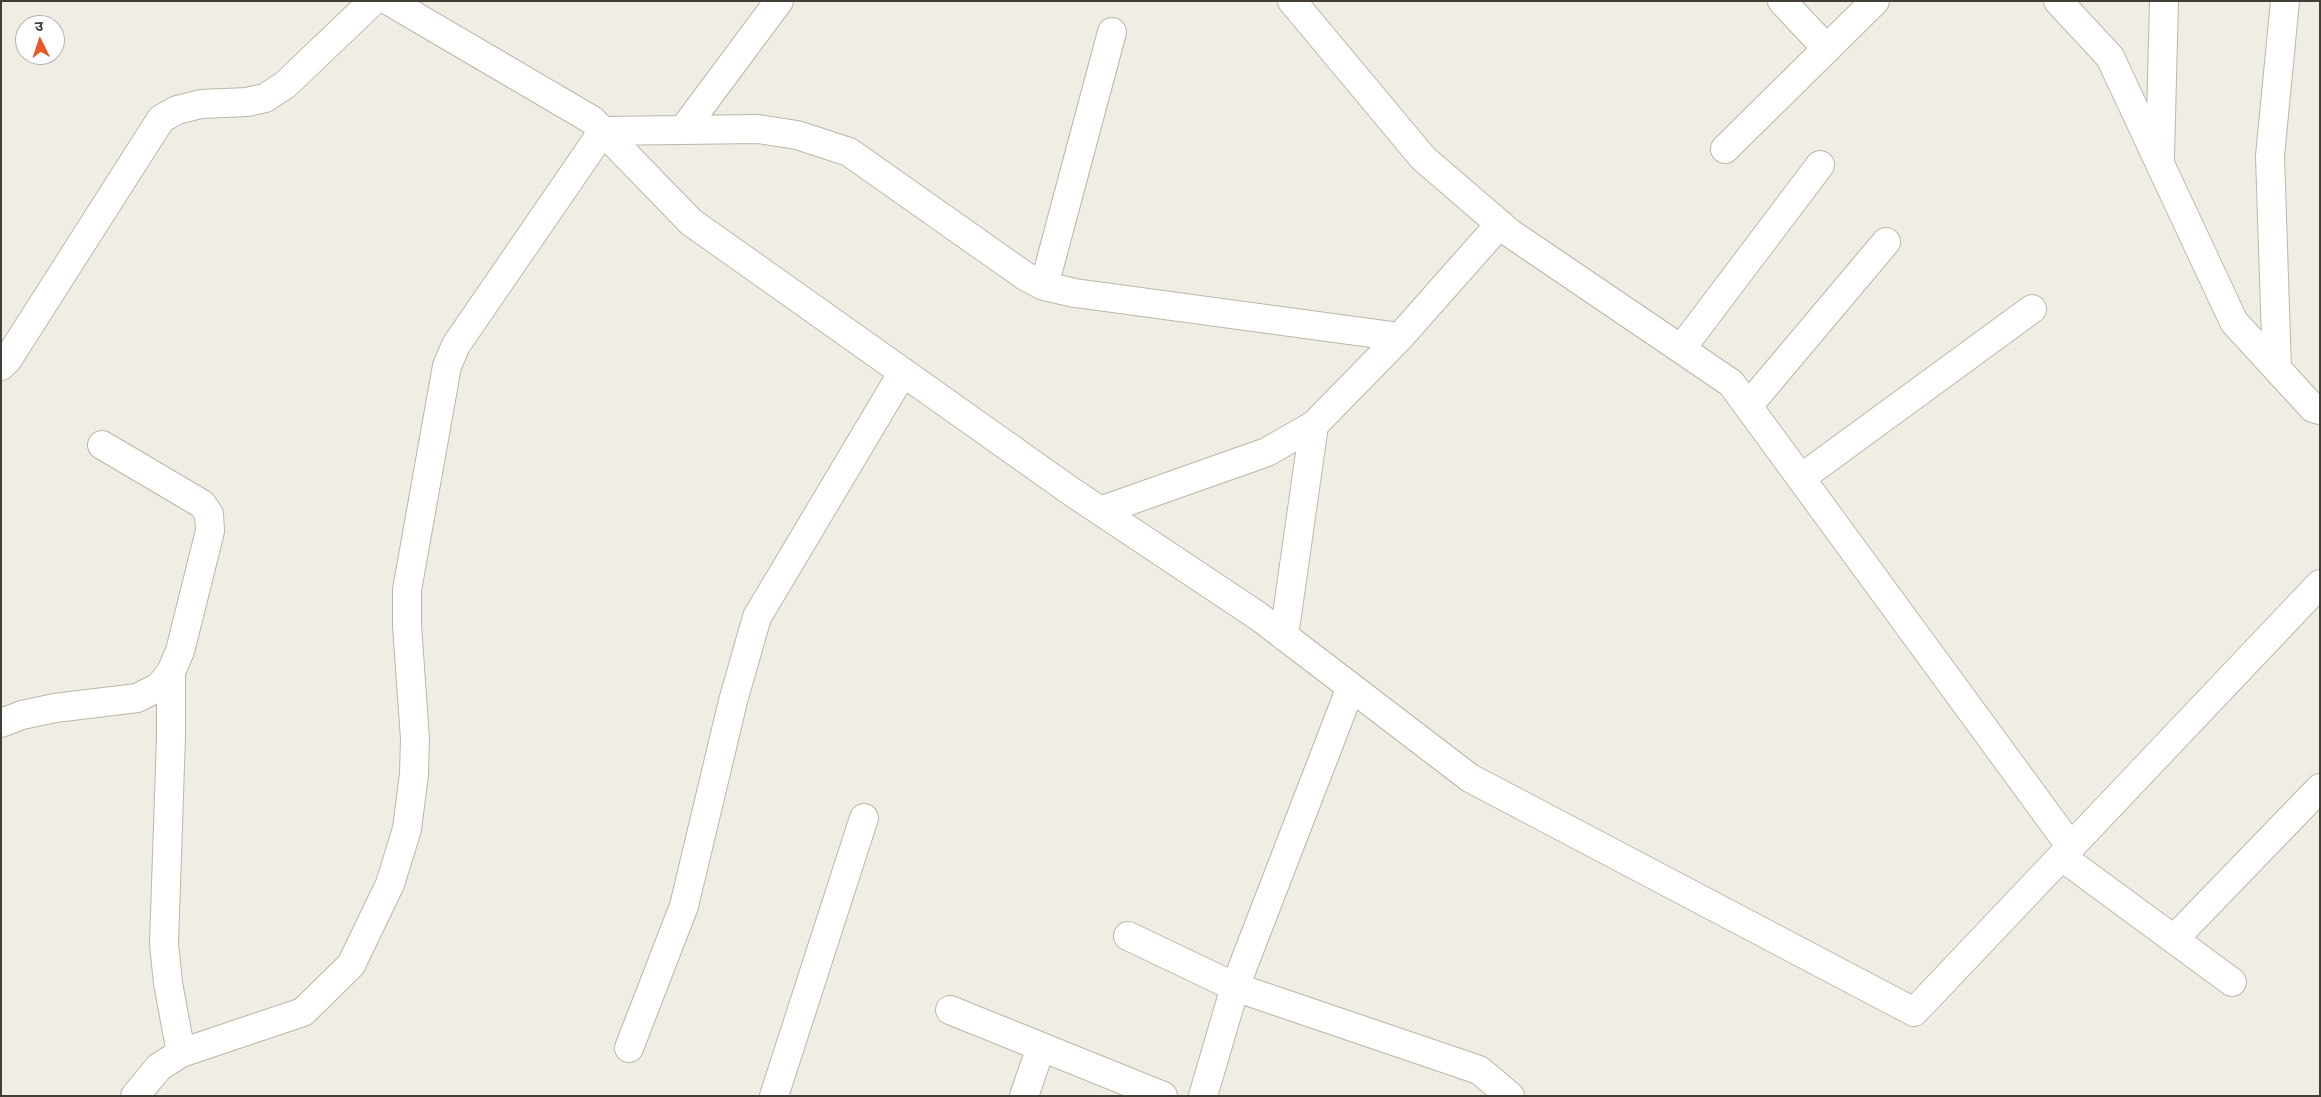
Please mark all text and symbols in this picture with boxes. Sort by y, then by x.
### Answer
north arrow [15,15,65,65]
text: उ [34,16,44,35]

